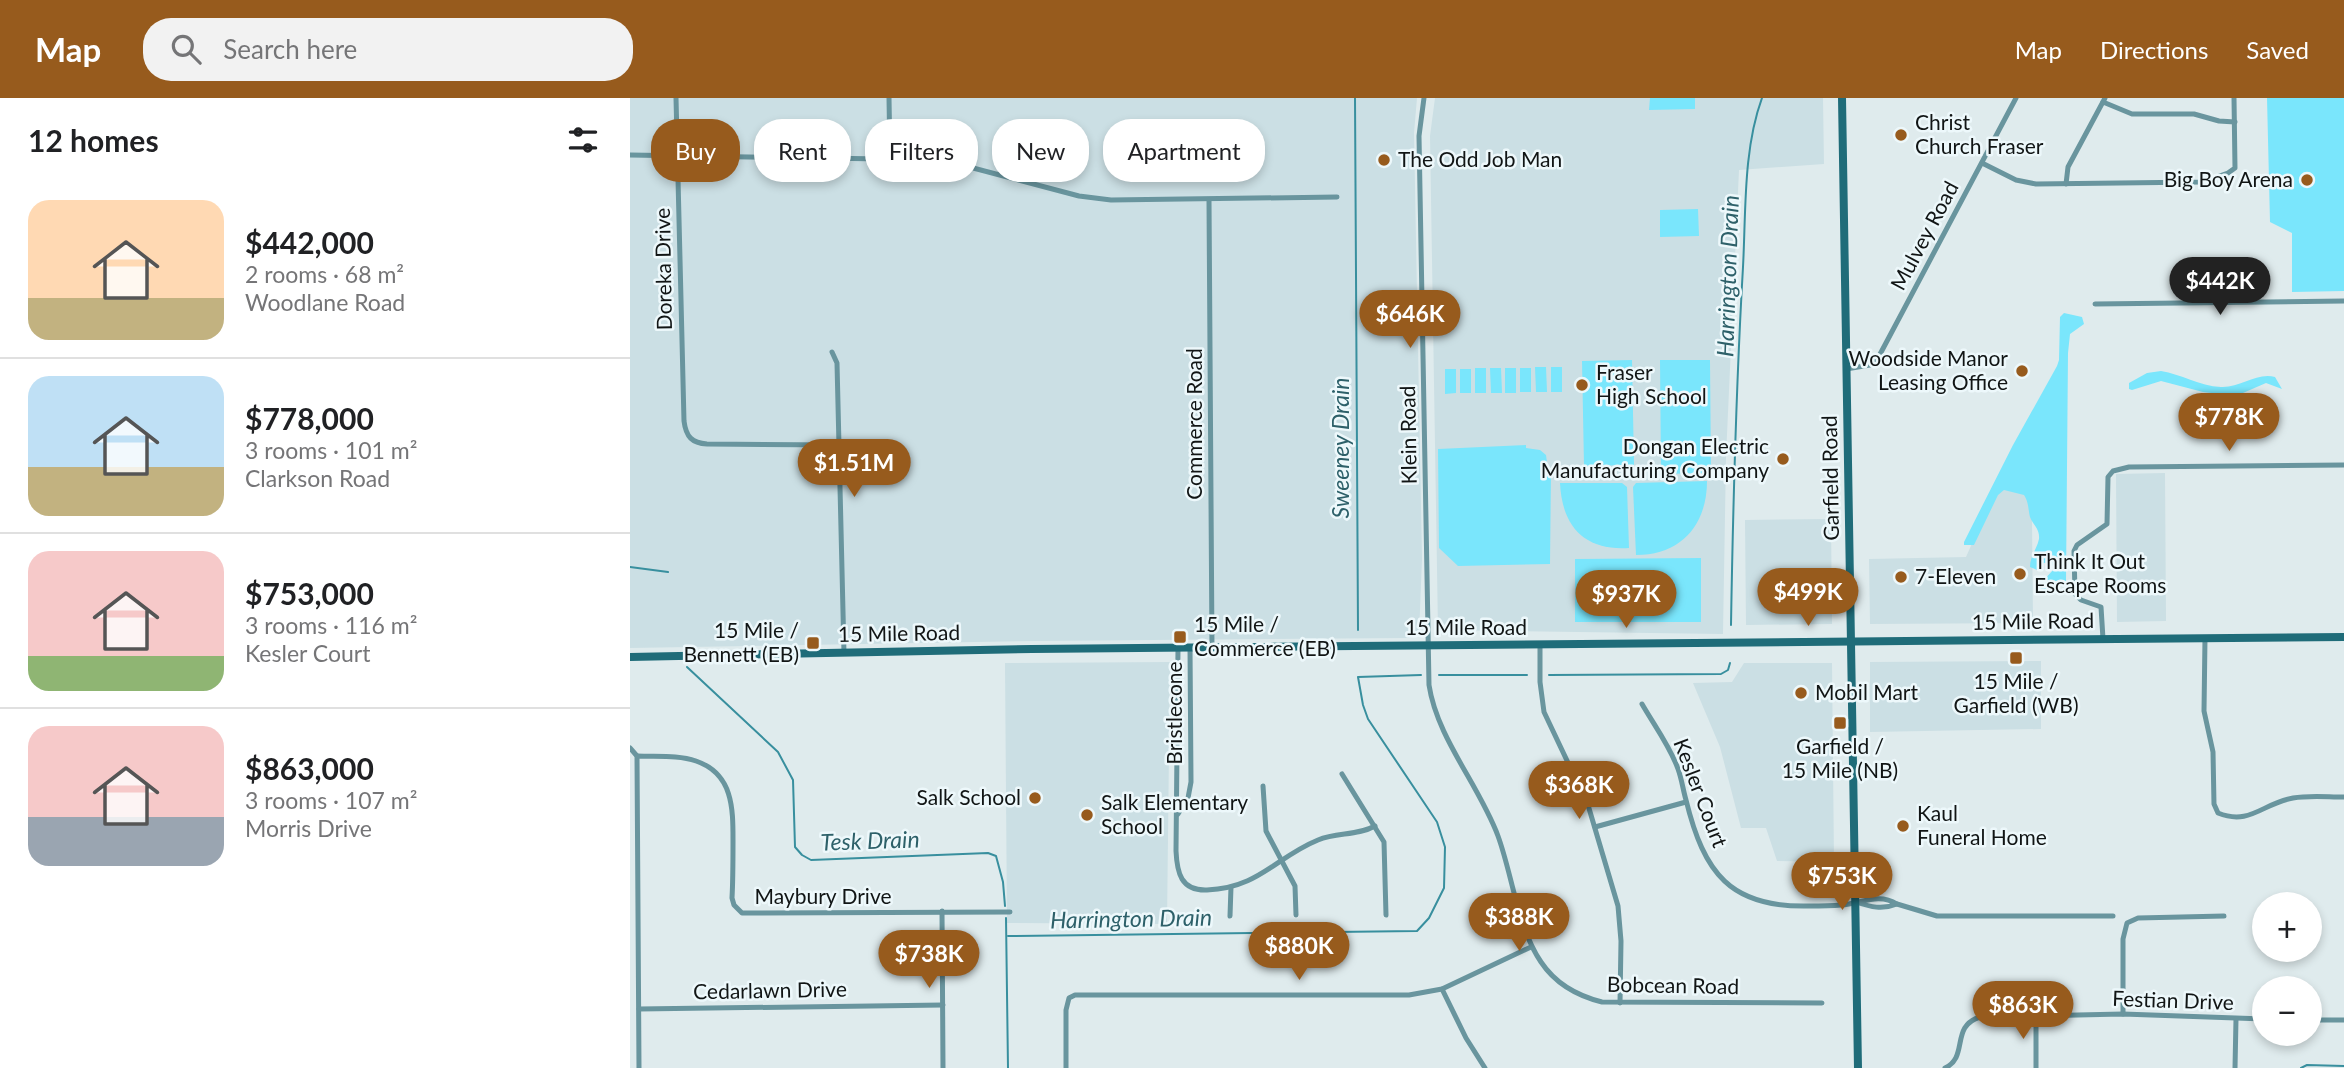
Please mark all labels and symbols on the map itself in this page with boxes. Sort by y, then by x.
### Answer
place label: Christ Church Fraser [1915,109,2044,158]
marker: Christ Church Fraser [1893,127,1909,143]
place label: The Odd Job Man [1398,146,1562,171]
marker: The Odd Job Man [1376,152,1392,168]
place label: Big Boy Arena [2164,166,2293,191]
marker: Big Boy Arena [2299,172,2315,188]
street label: Mulvey Road [1885,177,1963,294]
water label: Harrington Drain [1710,195,1744,357]
street label: Doreka Drive [649,208,676,331]
pin: $442K [2171,258,2269,317]
pin: $646K [1361,290,1459,350]
place label: Woodside Manor Leasing Office [1849,345,2008,394]
street label: Commerce Road [1181,348,1206,500]
place label: Fraser High School [1596,359,1707,408]
marker: Woodside Manor Leasing Office [2014,363,2030,379]
water label: Sweeney Drain [1326,377,1354,519]
marker: Fraser High School [1574,377,1590,393]
street label: Klein Road [1394,385,1421,485]
pin: $778K [2180,394,2278,453]
street label: Garfield Road [1816,415,1843,541]
place label: Dongan Electric Manufacturing Company [1541,433,1769,482]
pin: $1.51M [797,440,911,499]
marker: Dongan Electric Manufacturing Company [1775,451,1791,467]
place label: Think It Out Escape Rooms [2034,548,2166,597]
place label: 7-Eleven [1915,563,1996,588]
marker: Think It Out Escape Rooms [2012,566,2028,582]
pin: $499K [1759,568,1857,628]
marker: 7-Eleven [1893,569,1909,585]
pin: $937K [1577,570,1675,630]
street label: 15 Mile Road [1972,607,2094,634]
place label: 15 Mile / Commerce (EB) [1194,611,1336,660]
street label: 15 Mile Road [1405,614,1527,639]
place label: 15 Mile / Bennett (EB) [683,617,799,666]
street label: 15 Mile Road [838,619,960,646]
marker: 15 Mile / Commerce (EB) [1172,629,1188,645]
marker: 15 Mile / Bennett (EB) [805,635,821,651]
marker: 15 Mile / Garfield (WB) [2008,650,2024,666]
street label: Bristlecone [1161,661,1186,765]
place label: 15 Mile / Garfield (WB) [1953,668,2079,717]
place label: Mobil Mart [1815,679,1918,704]
marker: Mobil Mart [1793,685,1809,701]
marker: Garfield / 15 Mile (NB) [1832,715,1848,731]
place label: Garfield / 15 Mile (NB) [1782,733,1898,782]
street label: Kesler Court [1669,735,1734,851]
pin: $368K [1530,762,1628,821]
place label: Salk School [916,784,1021,809]
place label: Salk Elementary School [1101,789,1248,838]
marker: Salk School [1027,790,1043,806]
place label: Kaul Funeral Home [1917,800,2047,849]
marker: Salk Elementary School [1079,807,1095,823]
marker: Kaul Funeral Home [1895,818,1911,834]
water label: Tesk Drain [820,824,920,856]
pin: $753K [1793,852,1891,912]
street label: Maybury Drive [754,883,892,908]
pin: $388K [1470,894,1568,953]
water label: Harrington Drain [1050,903,1212,933]
pin: $880K [1250,922,1348,982]
pin: $738K [880,930,978,990]
street label: Bobcean Road [1607,971,1739,998]
street label: Cedarlawn Drive [693,976,847,1003]
pin: $863K [1974,982,2072,1041]
street label: Festian Drive [2112,985,2234,1014]

